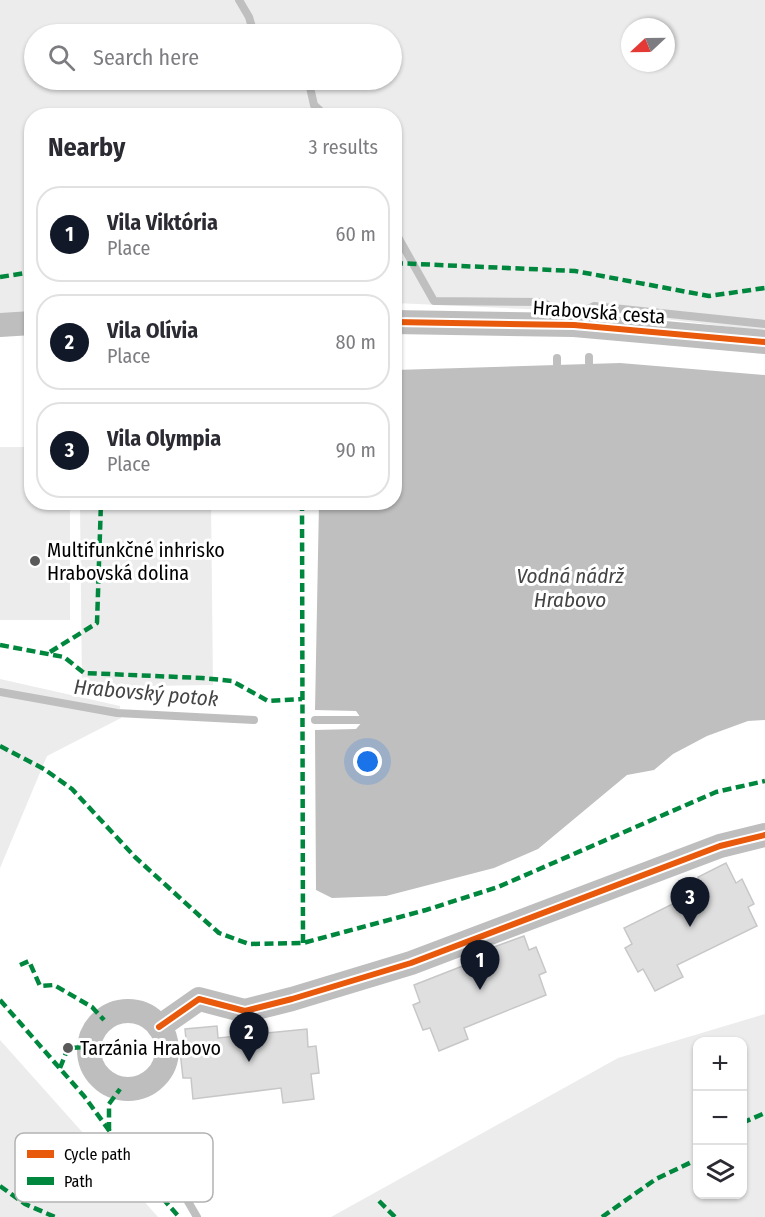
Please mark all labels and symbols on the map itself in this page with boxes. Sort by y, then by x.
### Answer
north arrow [621,18,675,72]
street label: Hrabovská cesta [532,295,666,329]
place label: Multifunkčné inhrisko Hrabovská dolina [47,538,225,585]
marker: Multifunkčné inhrisko Hrabovská dolina [28,554,42,568]
water label: Vodná nádrž Hrabovo [516,563,624,613]
water label: Hrabovský potok [73,674,219,712]
your location [353,747,382,776]
pin: 3 [670,878,710,927]
pin: 1 [460,940,500,990]
pin: 2 [230,1012,268,1062]
place label: Tarzánia Hrabovo [80,1036,221,1060]
marker: Tarzánia Hrabovo [61,1041,75,1055]
legend [15,1133,213,1202]
text: Cycle path [64,1145,131,1164]
text: Path [64,1172,93,1191]

